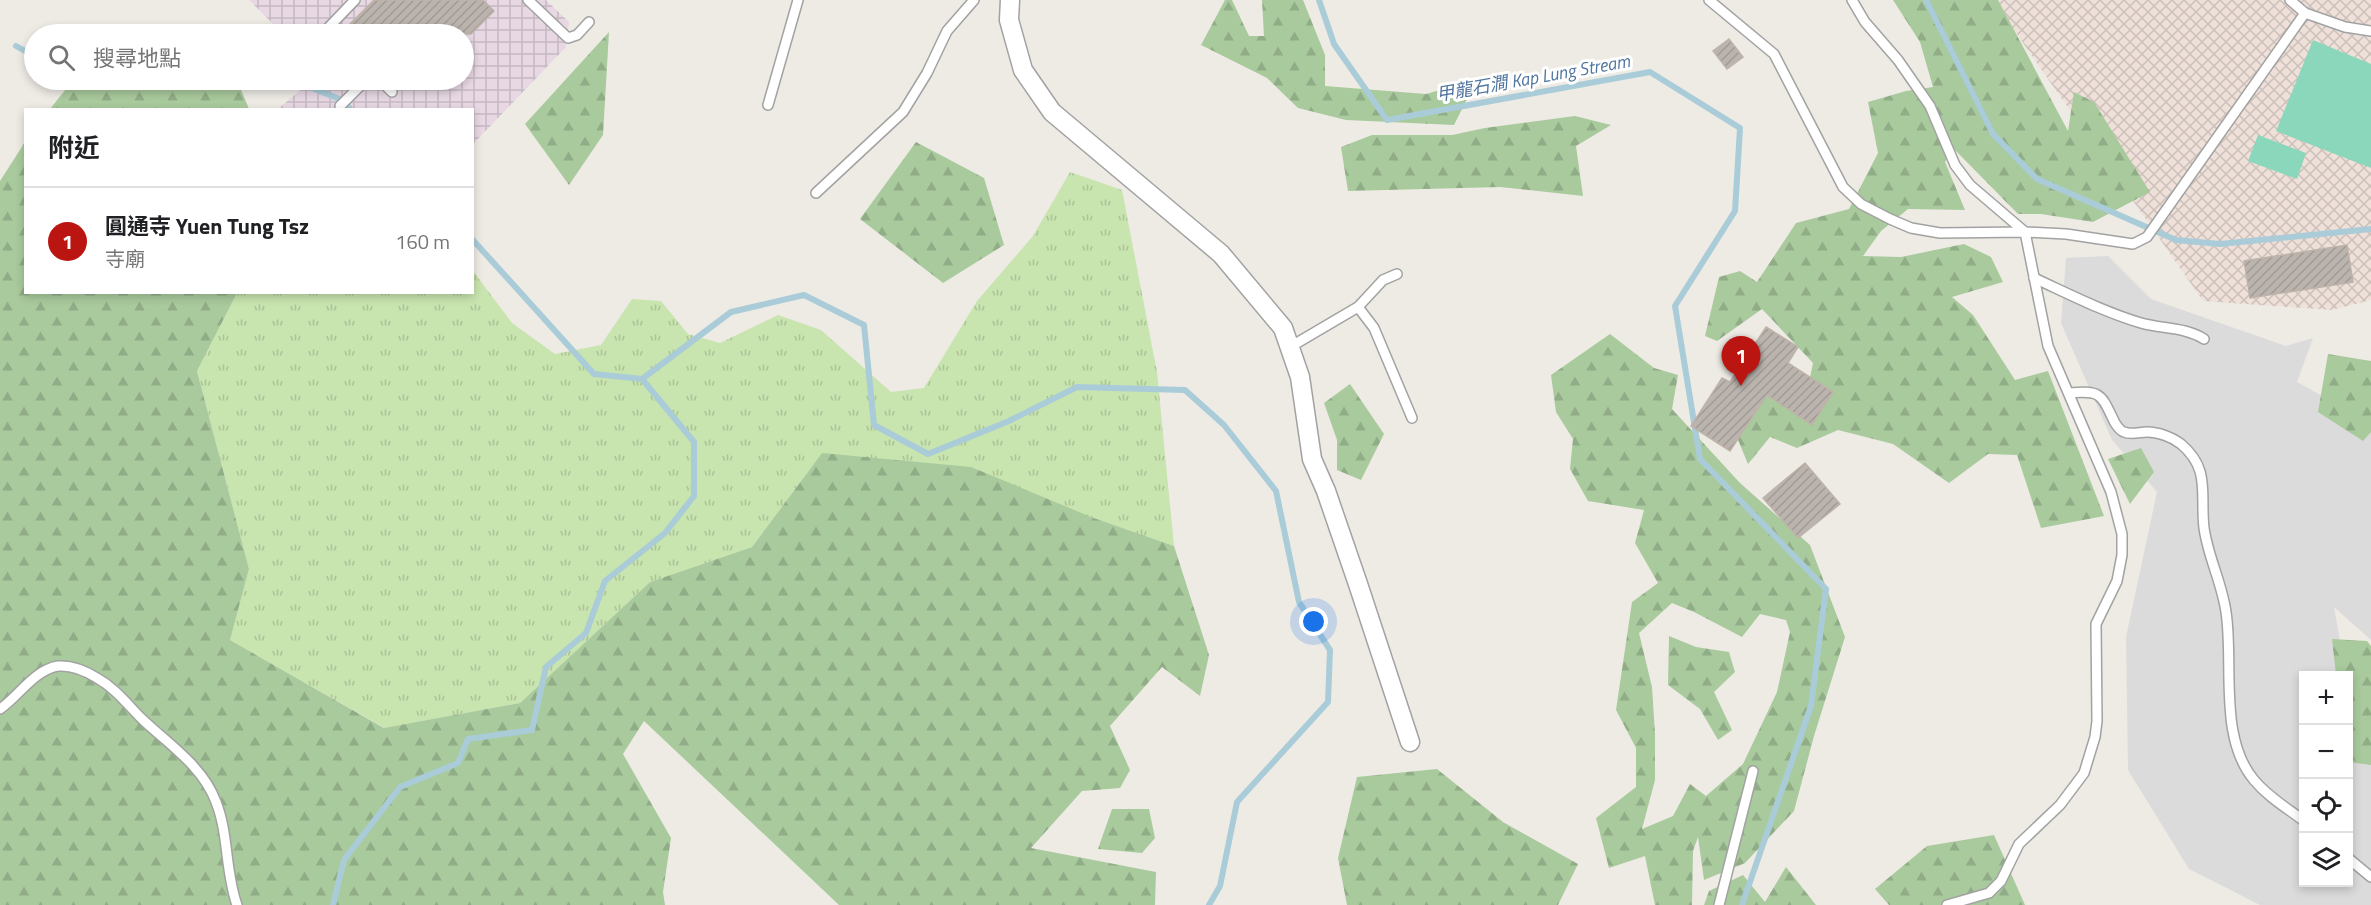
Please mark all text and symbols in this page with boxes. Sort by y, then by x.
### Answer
search box [24,24,474,90]
icon: search [45,41,78,74]
text: 搜尋地點 [93,41,181,75]
water label: 甲龍石澗 Kap Lung Stream [1434,47,1633,108]
text: 附近 [48,128,100,167]
text: 圓通寺 Yuen Tung Tsz [105,209,309,243]
text: 1 [62,226,73,257]
text: 160 m [395,226,450,257]
text: 寺廟 [105,243,145,274]
pin: 1 [1722,336,1760,386]
your location [1299,607,1328,636]
map controls [2299,671,2353,887]
button: + [2299,671,2353,725]
button: − [2299,725,2353,779]
button: locate [2299,779,2353,833]
button: layers [2299,833,2353,887]

